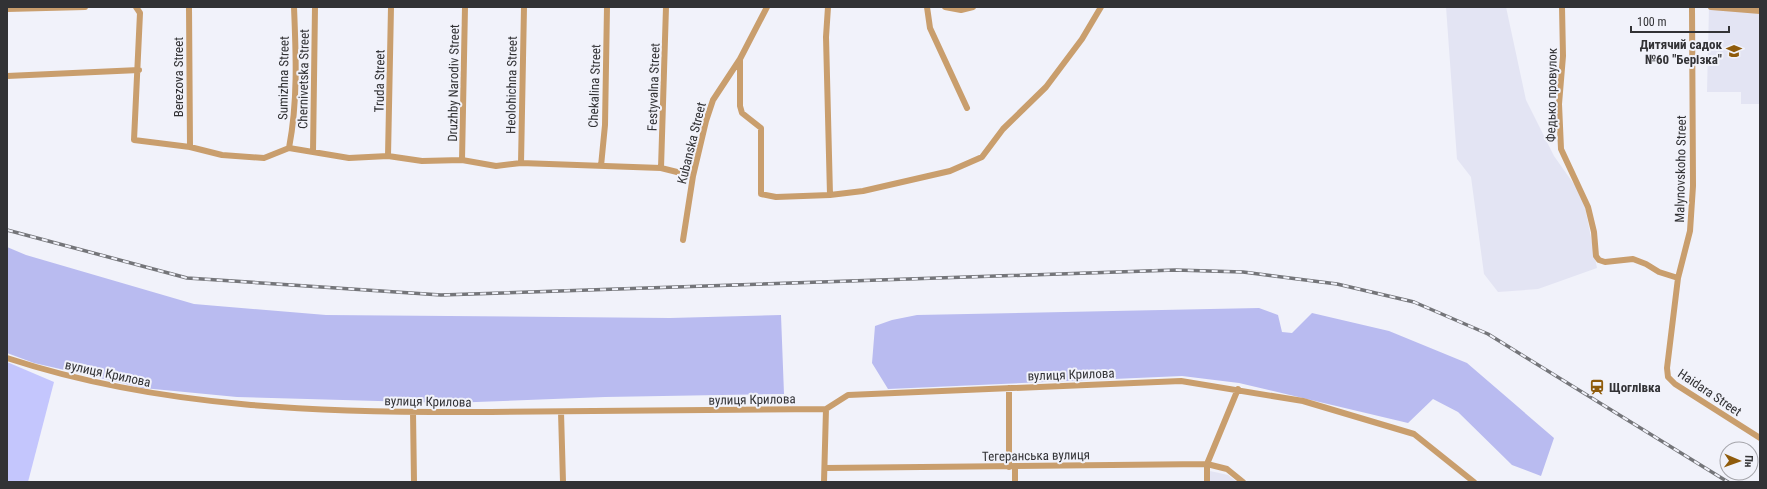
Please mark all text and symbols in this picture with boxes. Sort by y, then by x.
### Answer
scale bar [1631,8,1729,34]
text: 100 m [1637,15,1667,29]
street label: Druzhby Narodiv Street [445,24,462,142]
street label: Chernivetska Street [295,29,312,129]
street label: Sumizhna Street [275,36,292,120]
street label: Heolohichna Street [503,36,520,134]
street label: Berezova Street [171,37,186,117]
place label: Дитячий садок №60 "Берізка" [1640,37,1722,67]
school or university icon: Дитячий садок №60 "Берізка" [1725,42,1743,60]
street label: Festyvalna Street [644,43,663,131]
street label: Chekalina Street [586,44,603,128]
street label: Федько провулок [1543,47,1560,142]
street label: Truda Street [371,49,388,112]
street label: Kubanska Street [674,101,709,186]
street label: Malynovskoho Street [1672,115,1689,223]
street label: вулиця Крилова [64,357,152,390]
street label: вулиця Крилова [1027,365,1115,384]
street label: Haidara Street [1675,366,1744,419]
station icon: Щоглівка [1588,378,1606,396]
place label: Щоглівка [1609,380,1661,395]
street label: вулиця Крилова [708,391,796,408]
street label: вулиця Крилова [384,393,472,410]
north arrow [1719,441,1759,481]
street label: Тегеранська вулиця [982,447,1090,464]
text: Пн [1742,455,1755,468]

